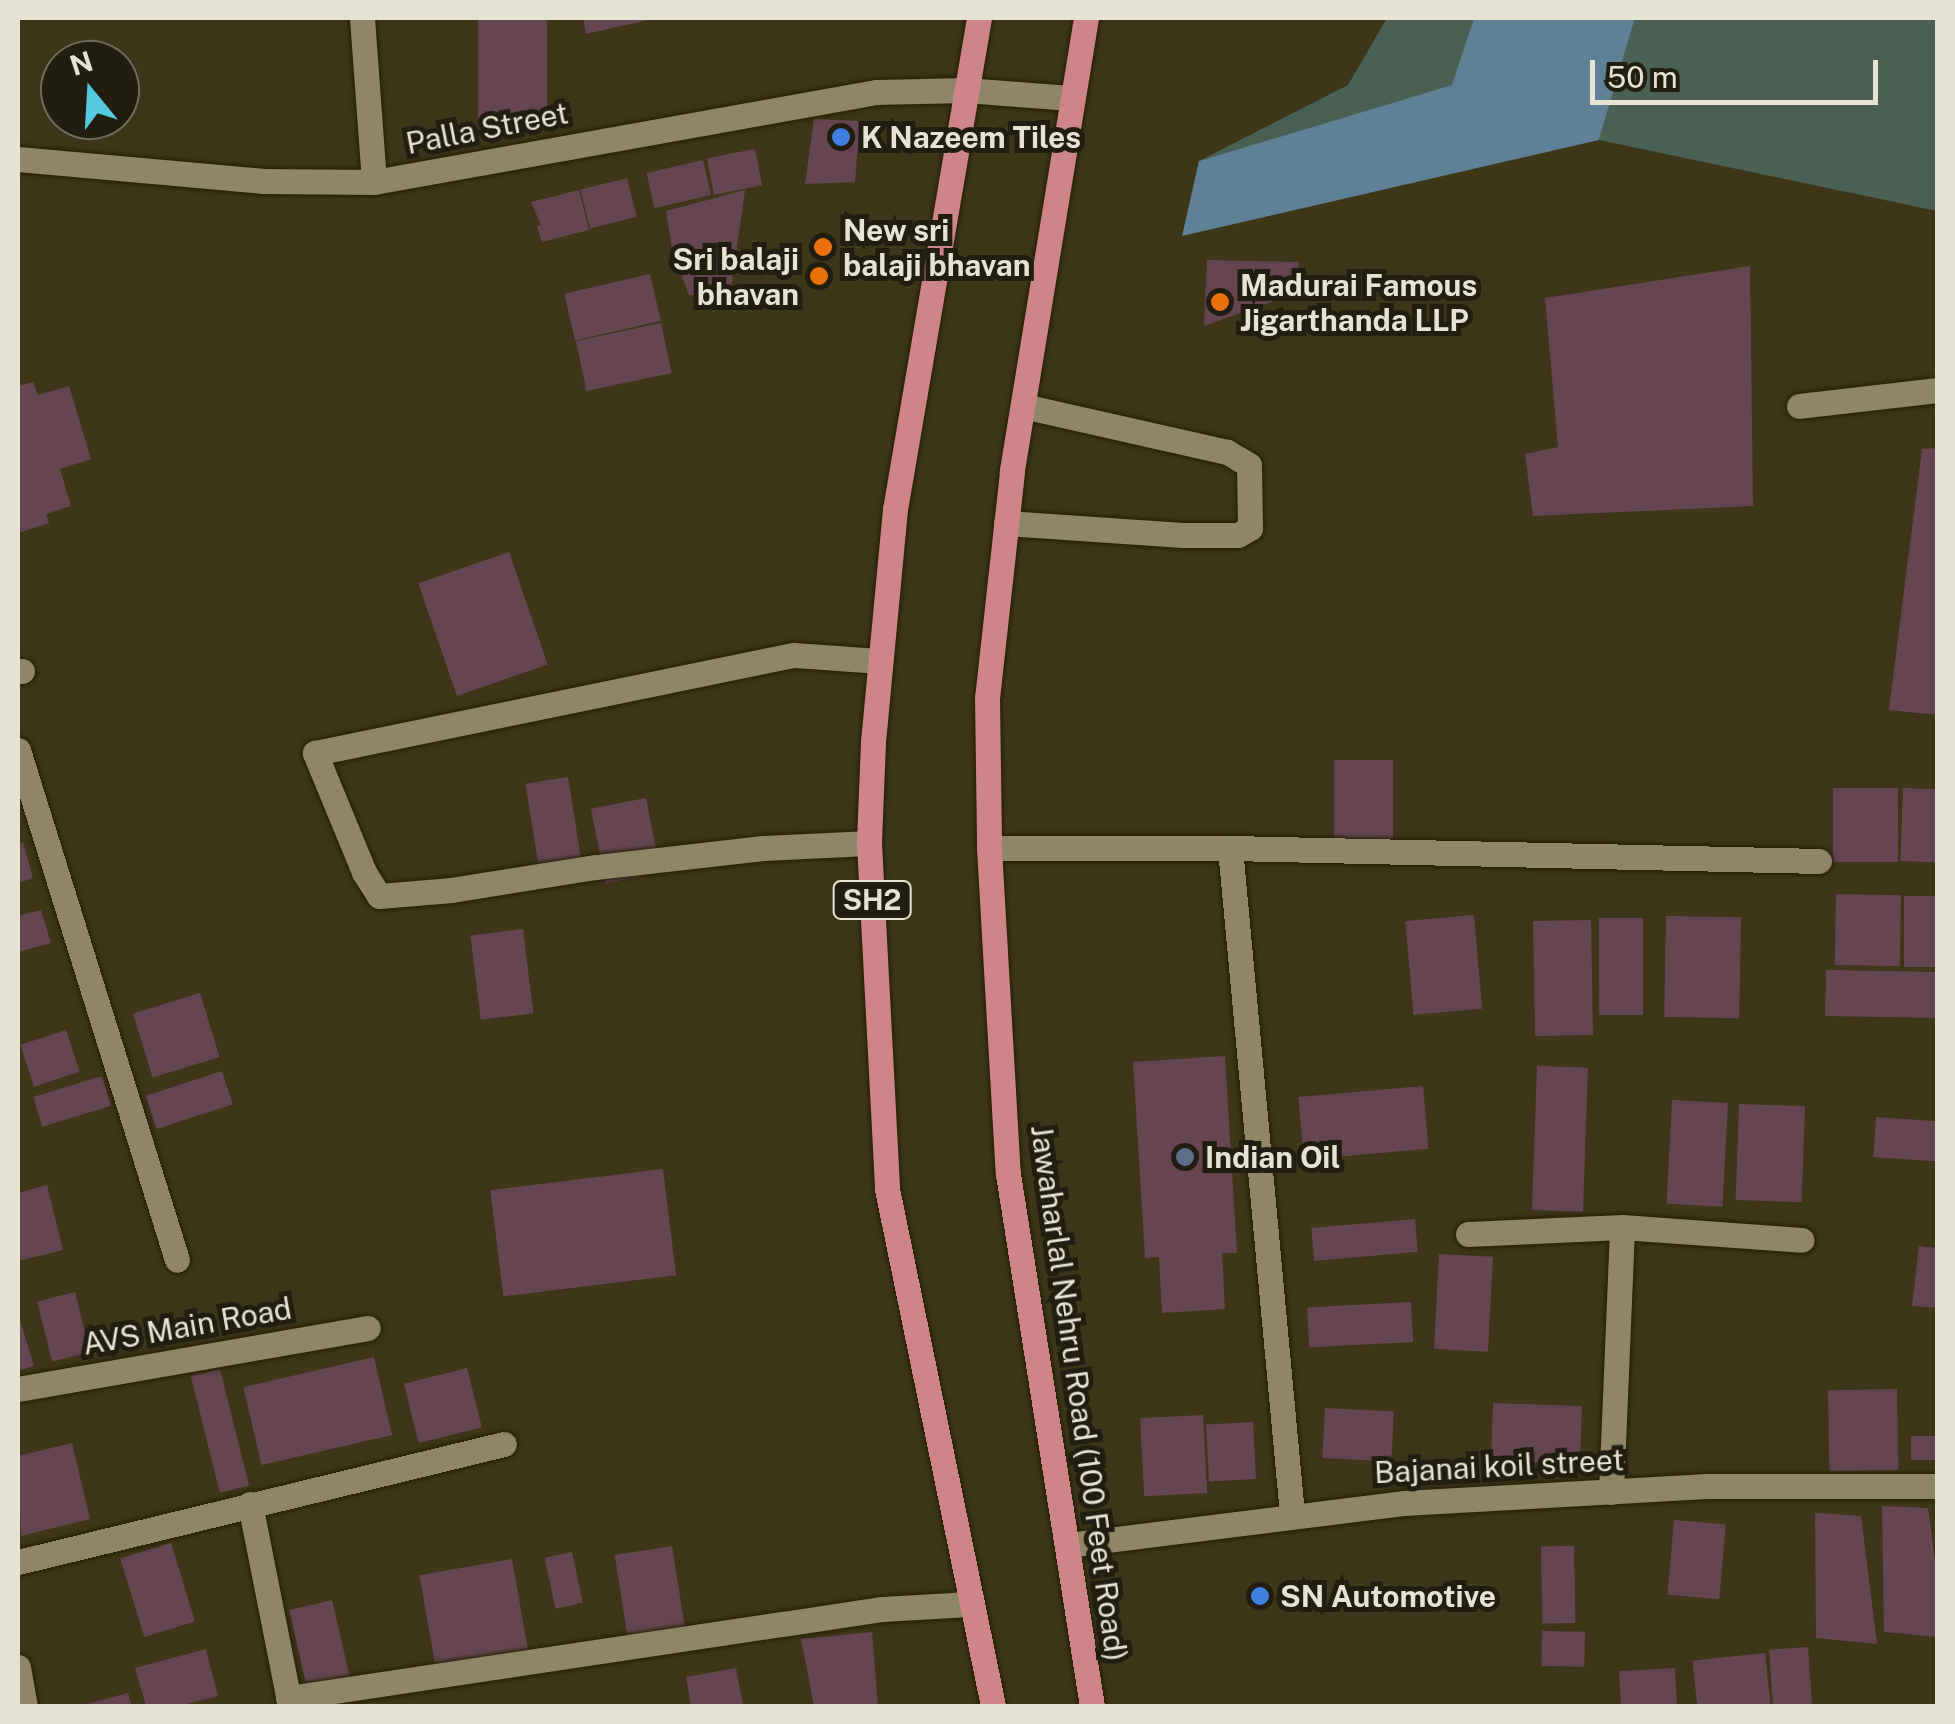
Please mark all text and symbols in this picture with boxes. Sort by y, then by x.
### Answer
north arrow [40,40,140,140]
scale bar [1595,40,1882,102]
text: N [66,44,97,82]
text: 50 m [1607,59,1678,95]
street label: Palla Street [403,95,571,161]
place label: K Nazeem Tiles [861,119,1081,155]
marker: K Nazeem Tiles [830,126,852,148]
place label: New sri balaji bhavan [843,212,1031,282]
marker: New sri balaji bhavan [812,236,834,258]
place label: Sri balaji bhavan [672,241,799,312]
marker: Sri balaji bhavan [808,265,830,287]
place label: Madurai Famous Jigarthanda LLP [1240,267,1477,338]
marker: Madurai Famous Jigarthanda LLP [1209,291,1231,313]
road number: SH2 [832,877,912,923]
street label: Jawaharlal Nehru Road (100 Feet Road) [1024,1122,1134,1664]
place label: Indian Oil [1205,1139,1340,1175]
marker: Indian Oil [1174,1146,1196,1168]
street label: AVS Main Road [80,1290,294,1362]
street label: Bajanai koil street [1373,1441,1625,1491]
place label: SN Automotive [1280,1578,1496,1614]
marker: SN Automotive [1249,1585,1271,1607]

